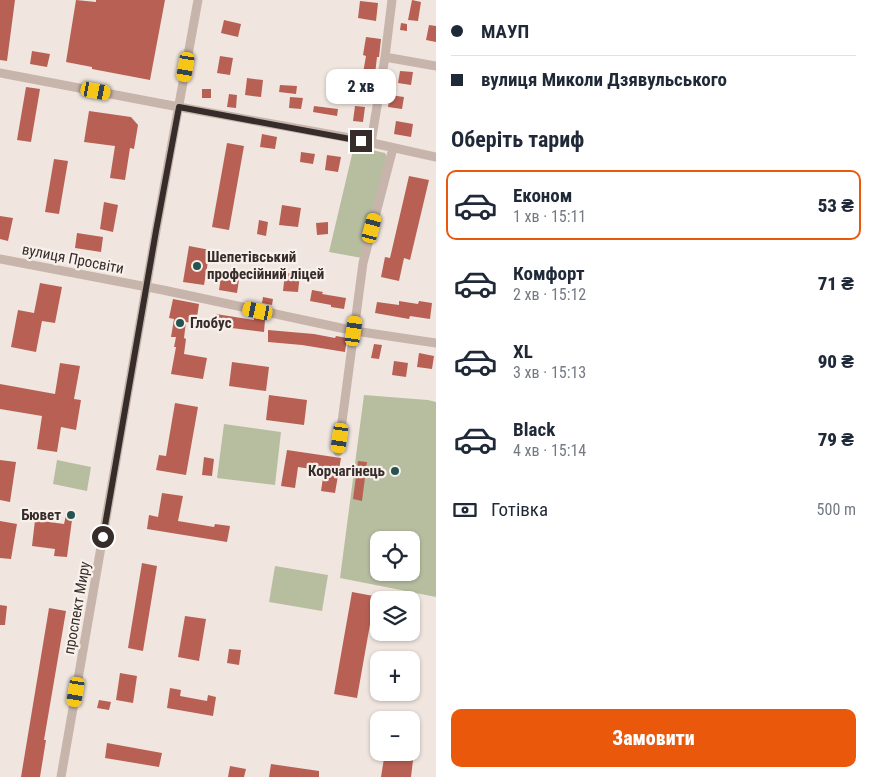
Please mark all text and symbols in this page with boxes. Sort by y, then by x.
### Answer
text: МАУП [481,20,529,43]
car [176,51,195,83]
callout: 2 хв [326,68,396,104]
text: вулиця Миколи Дзявульського [481,68,727,91]
text: 2 хв [347,77,375,96]
car [79,81,112,101]
text: Оберіть тариф [451,127,584,152]
route end [350,130,372,152]
icon: car [453,183,498,228]
text: Економ [513,184,572,207]
text: 53 ₴ [818,194,854,217]
text: 1 хв · 15:11 [513,207,586,226]
car [360,212,383,244]
street label: вулиця Просвіти [20,240,126,278]
place label: Шепетівський професійний ліцей [207,248,324,283]
marker: Шепетівський професійний ліцей [191,260,203,272]
icon: car [453,261,498,306]
text: Комфорт [513,262,585,285]
text: 71 ₴ [818,272,854,295]
text: 2 хв · 15:12 [513,285,586,304]
car [241,301,274,321]
place label: Глобус [190,314,232,332]
car [344,315,363,347]
marker: Глобус [174,317,186,329]
icon: car [453,339,498,384]
text: XL [513,340,533,363]
text: 90 ₴ [818,350,854,373]
text: 3 хв · 15:13 [513,363,586,382]
icon: car [453,417,498,462]
text: Black [513,418,555,441]
car [330,422,349,454]
text: 79 ₴ [818,428,854,451]
text: 4 хв · 15:14 [513,441,586,460]
place label: Корчагінець [308,462,386,480]
marker: Корчагінець [389,465,401,477]
icon: cash [451,496,479,524]
text: Готівка [491,498,548,521]
text: 500 m [817,500,856,519]
place label: Бювет [21,506,61,524]
marker: Бювет [65,509,77,521]
route start [92,526,114,548]
map controls [370,531,420,761]
button: locate [370,531,420,581]
street label: проспект Миру [60,560,94,656]
button: layers [370,591,420,641]
button: + [370,651,420,701]
car [66,676,85,708]
button: Замовити [451,709,856,767]
button: − [370,711,420,761]

